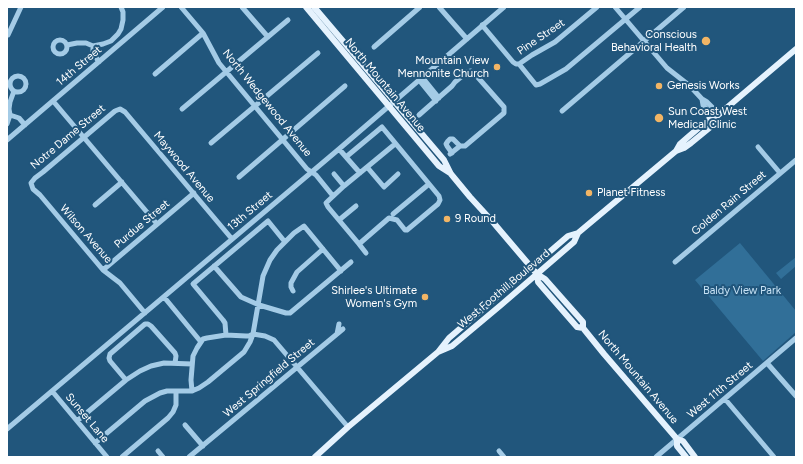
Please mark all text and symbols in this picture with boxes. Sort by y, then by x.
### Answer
street label: Pine Street [515,16,567,58]
place label: Conscious Behavioral Health [611,28,697,54]
marker: Conscious Behavioral Health [700,35,712,47]
street label: North Mountain Avenue [342,36,428,134]
street label: 14th Street [54,43,104,89]
street label: North Wedgewood Avenue [220,47,314,159]
place label: Mountain View Mennonite Church [397,54,489,80]
marker: Mountain View Mennonite Church [492,62,502,72]
place label: Genesis Works [667,79,740,93]
marker: Genesis Works [654,81,664,91]
street label: Notre Dame Street [28,102,108,172]
place label: Sun Coast West Medical Clinic [668,105,747,131]
marker: Sun Coast West Medical Clinic [653,112,665,124]
street label: Maywood Avenue [151,129,217,205]
street label: Golden Rain Street [689,168,769,238]
place label: Planet Fitness [597,186,665,200]
street label: 13th Street [225,188,275,234]
marker: Planet Fitness [584,188,594,198]
street label: Purdue Street [112,197,172,251]
street label: Wilson Avenue [57,202,115,266]
place label: 9 Round [455,212,496,226]
marker: 9 Round [442,214,452,224]
street label: West Foothill Boulevard [455,247,553,331]
place label: Shirlee's Ultimate Women's Gym [331,284,417,310]
park label: Baldy View Park [703,284,781,298]
marker: Shirlee's Ultimate Women's Gym [420,292,430,302]
street label: North Mountain Avenue [595,328,681,426]
street label: West Springfield Street [221,336,317,420]
street label: West 11th Street [685,359,755,421]
street label: Sunset Lane [62,391,112,445]

